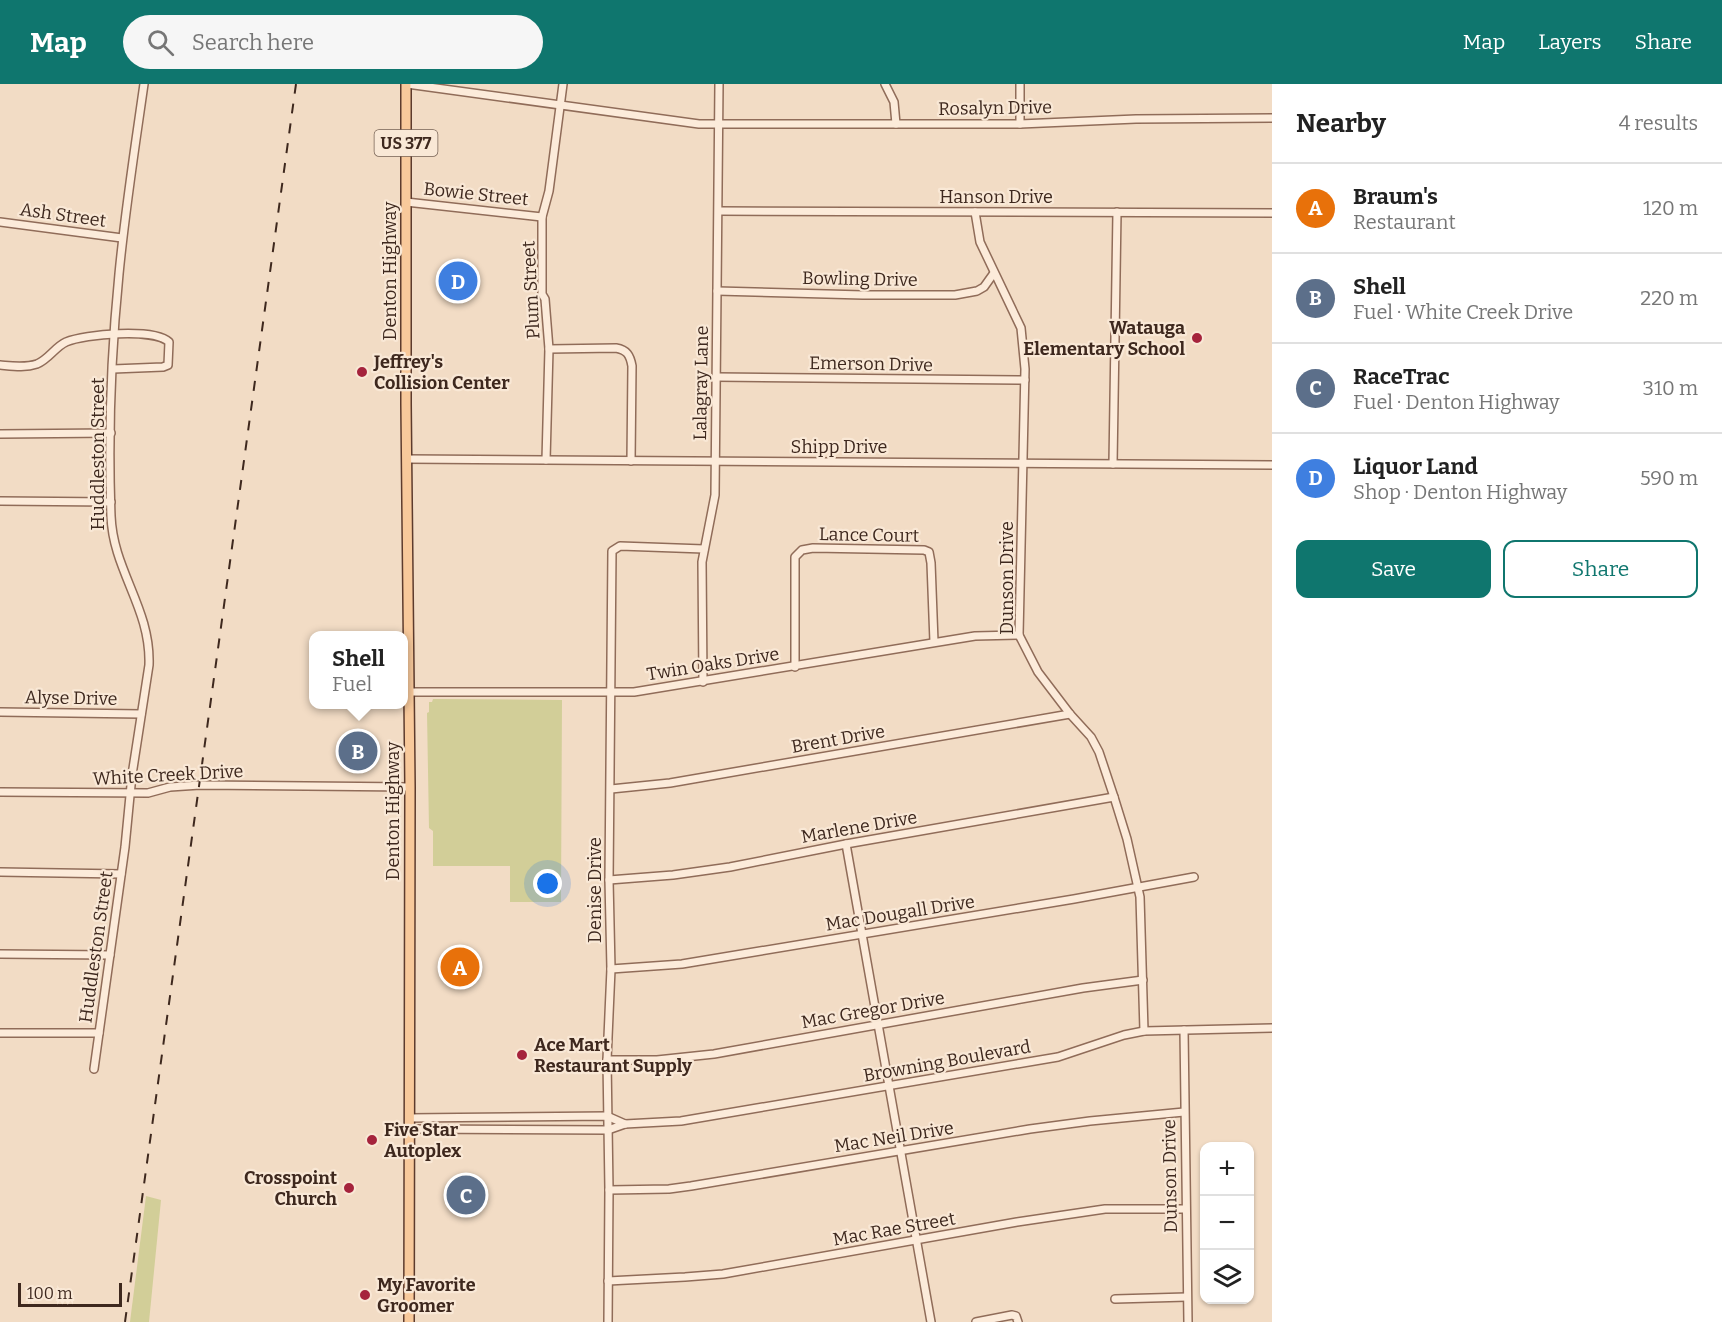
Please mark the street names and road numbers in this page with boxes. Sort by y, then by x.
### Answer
street label: Rosalyn Drive [938,96,1052,120]
road number: US 377 [374,130,438,156]
street label: Bowie Street [422,178,530,210]
street label: Hanson Drive [939,186,1053,208]
street label: Ash Street [19,198,108,232]
street label: Denton Highway [379,201,401,340]
street label: Plum Street [517,240,545,340]
street label: Bowling Drive [802,267,918,291]
street label: Lalagray Lane [689,325,713,441]
street label: Emerson Drive [809,352,933,376]
street label: Huddleston Street [87,377,109,530]
street label: Shipp Drive [791,436,887,458]
street label: Dunson Drive [996,521,1018,635]
street label: Lance Court [819,523,920,547]
street label: Twin Oaks Drive [645,643,781,685]
street label: Alyse Drive [24,686,118,710]
street label: Brent Drive [790,720,886,758]
street label: Denton Highway [382,741,404,880]
street label: White Creek Drive [92,760,244,790]
street label: Marlene Drive [799,806,919,848]
street label: Denise Drive [584,837,606,943]
street label: Huddleston Street [74,869,118,1024]
street label: Mac Dougall Drive [824,890,976,936]
street label: Mac Gregor Drive [800,987,946,1033]
street label: Browning Boulevard [862,1035,1033,1087]
street label: Mac Neil Drive [833,1117,955,1157]
street label: Dunson Drive [1158,1119,1182,1233]
street label: Mac Rae Street [831,1207,957,1251]

